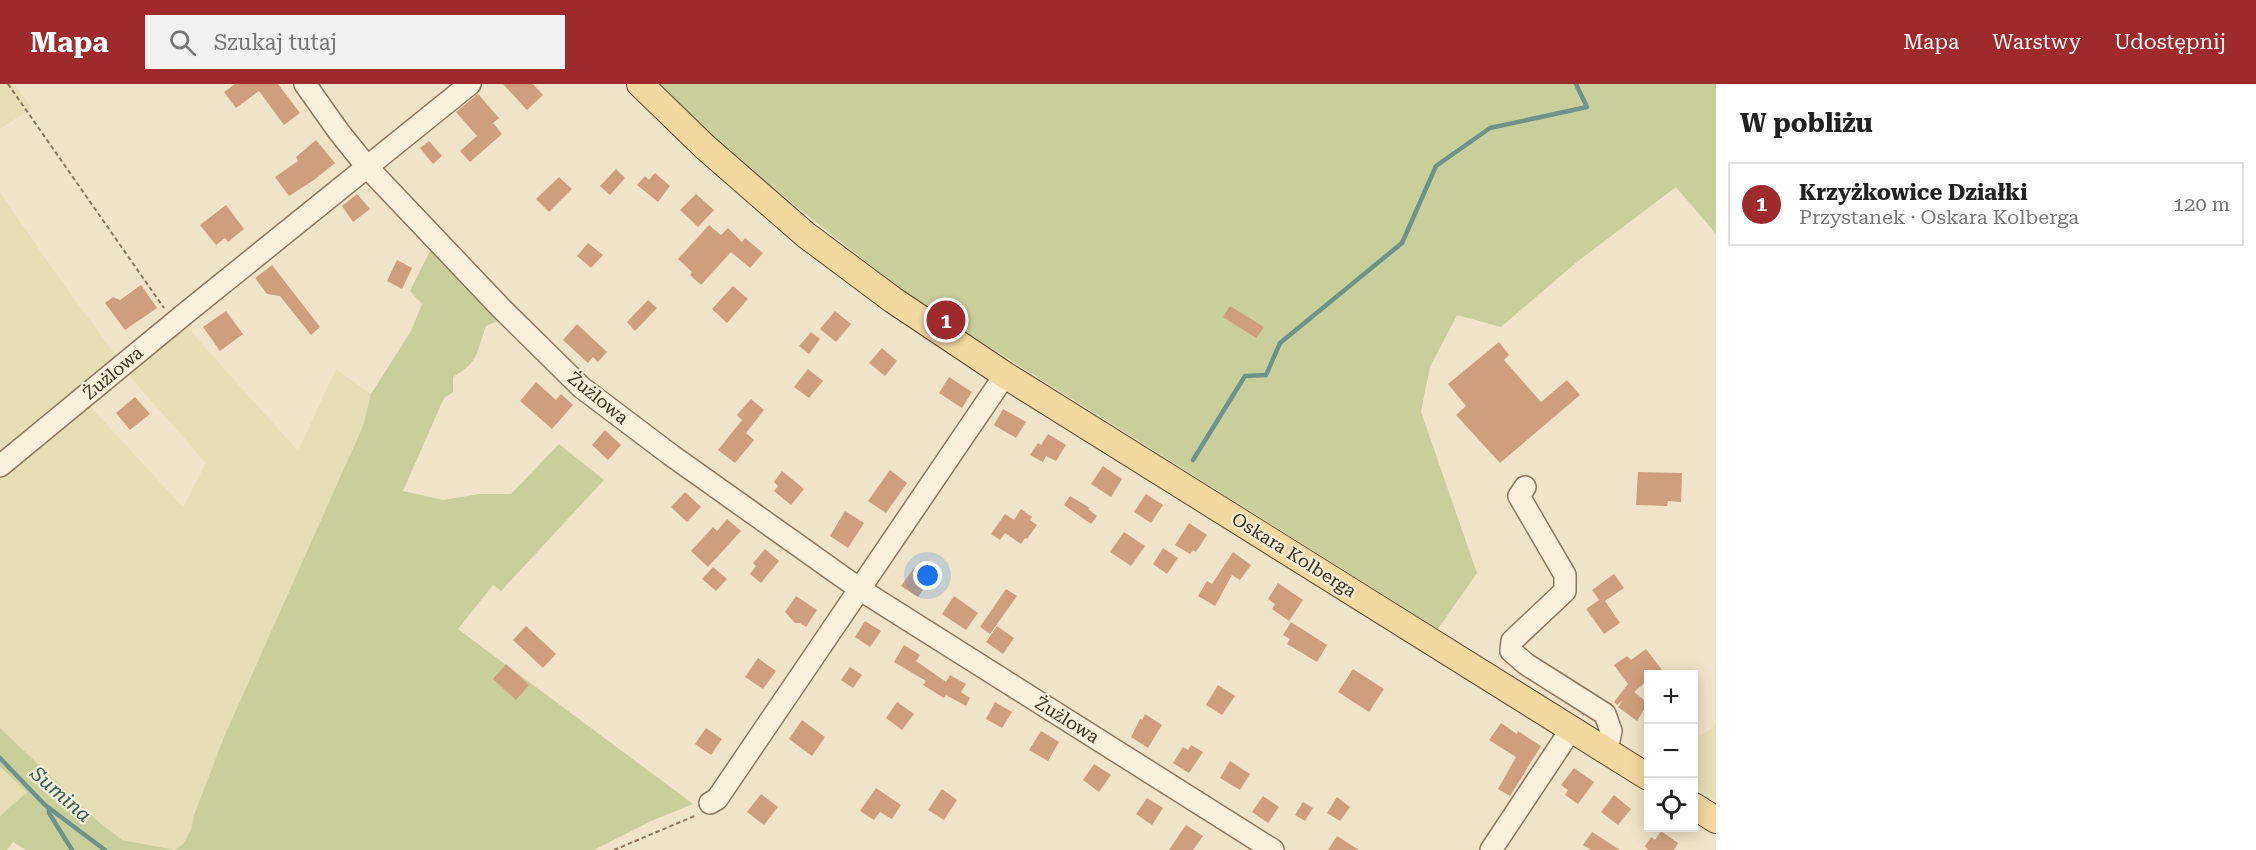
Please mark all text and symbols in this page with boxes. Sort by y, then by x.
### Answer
search box [145,15,565,69]
text: Mapa [30,26,109,59]
icon: search [166,26,199,59]
text: Szukaj tutaj [214,30,337,55]
text: Mapa [1903,30,1959,54]
text: Warstwy [1992,30,2081,54]
text: Udostępnij [2114,30,2226,54]
text: W pobliżu [1740,108,1873,138]
text: Krzyżkowice Działki [1799,180,2028,205]
text: 1 [1756,192,1767,216]
text: 120 m [2173,192,2230,216]
text: Przystanek · Oskara Kolberga [1799,205,2079,229]
pin: 1 [926,298,966,342]
street label: Żużlowa [79,341,147,404]
street label: Żużlowa [564,367,633,428]
street label: Oskara Kolberga [1228,508,1360,601]
your location [913,561,942,590]
map controls [1644,670,1698,832]
button: + [1644,670,1698,724]
street label: Żużlowa [1031,692,1103,748]
button: − [1644,724,1698,778]
water label: Sumina [25,760,96,827]
button: locate [1644,778,1698,832]

